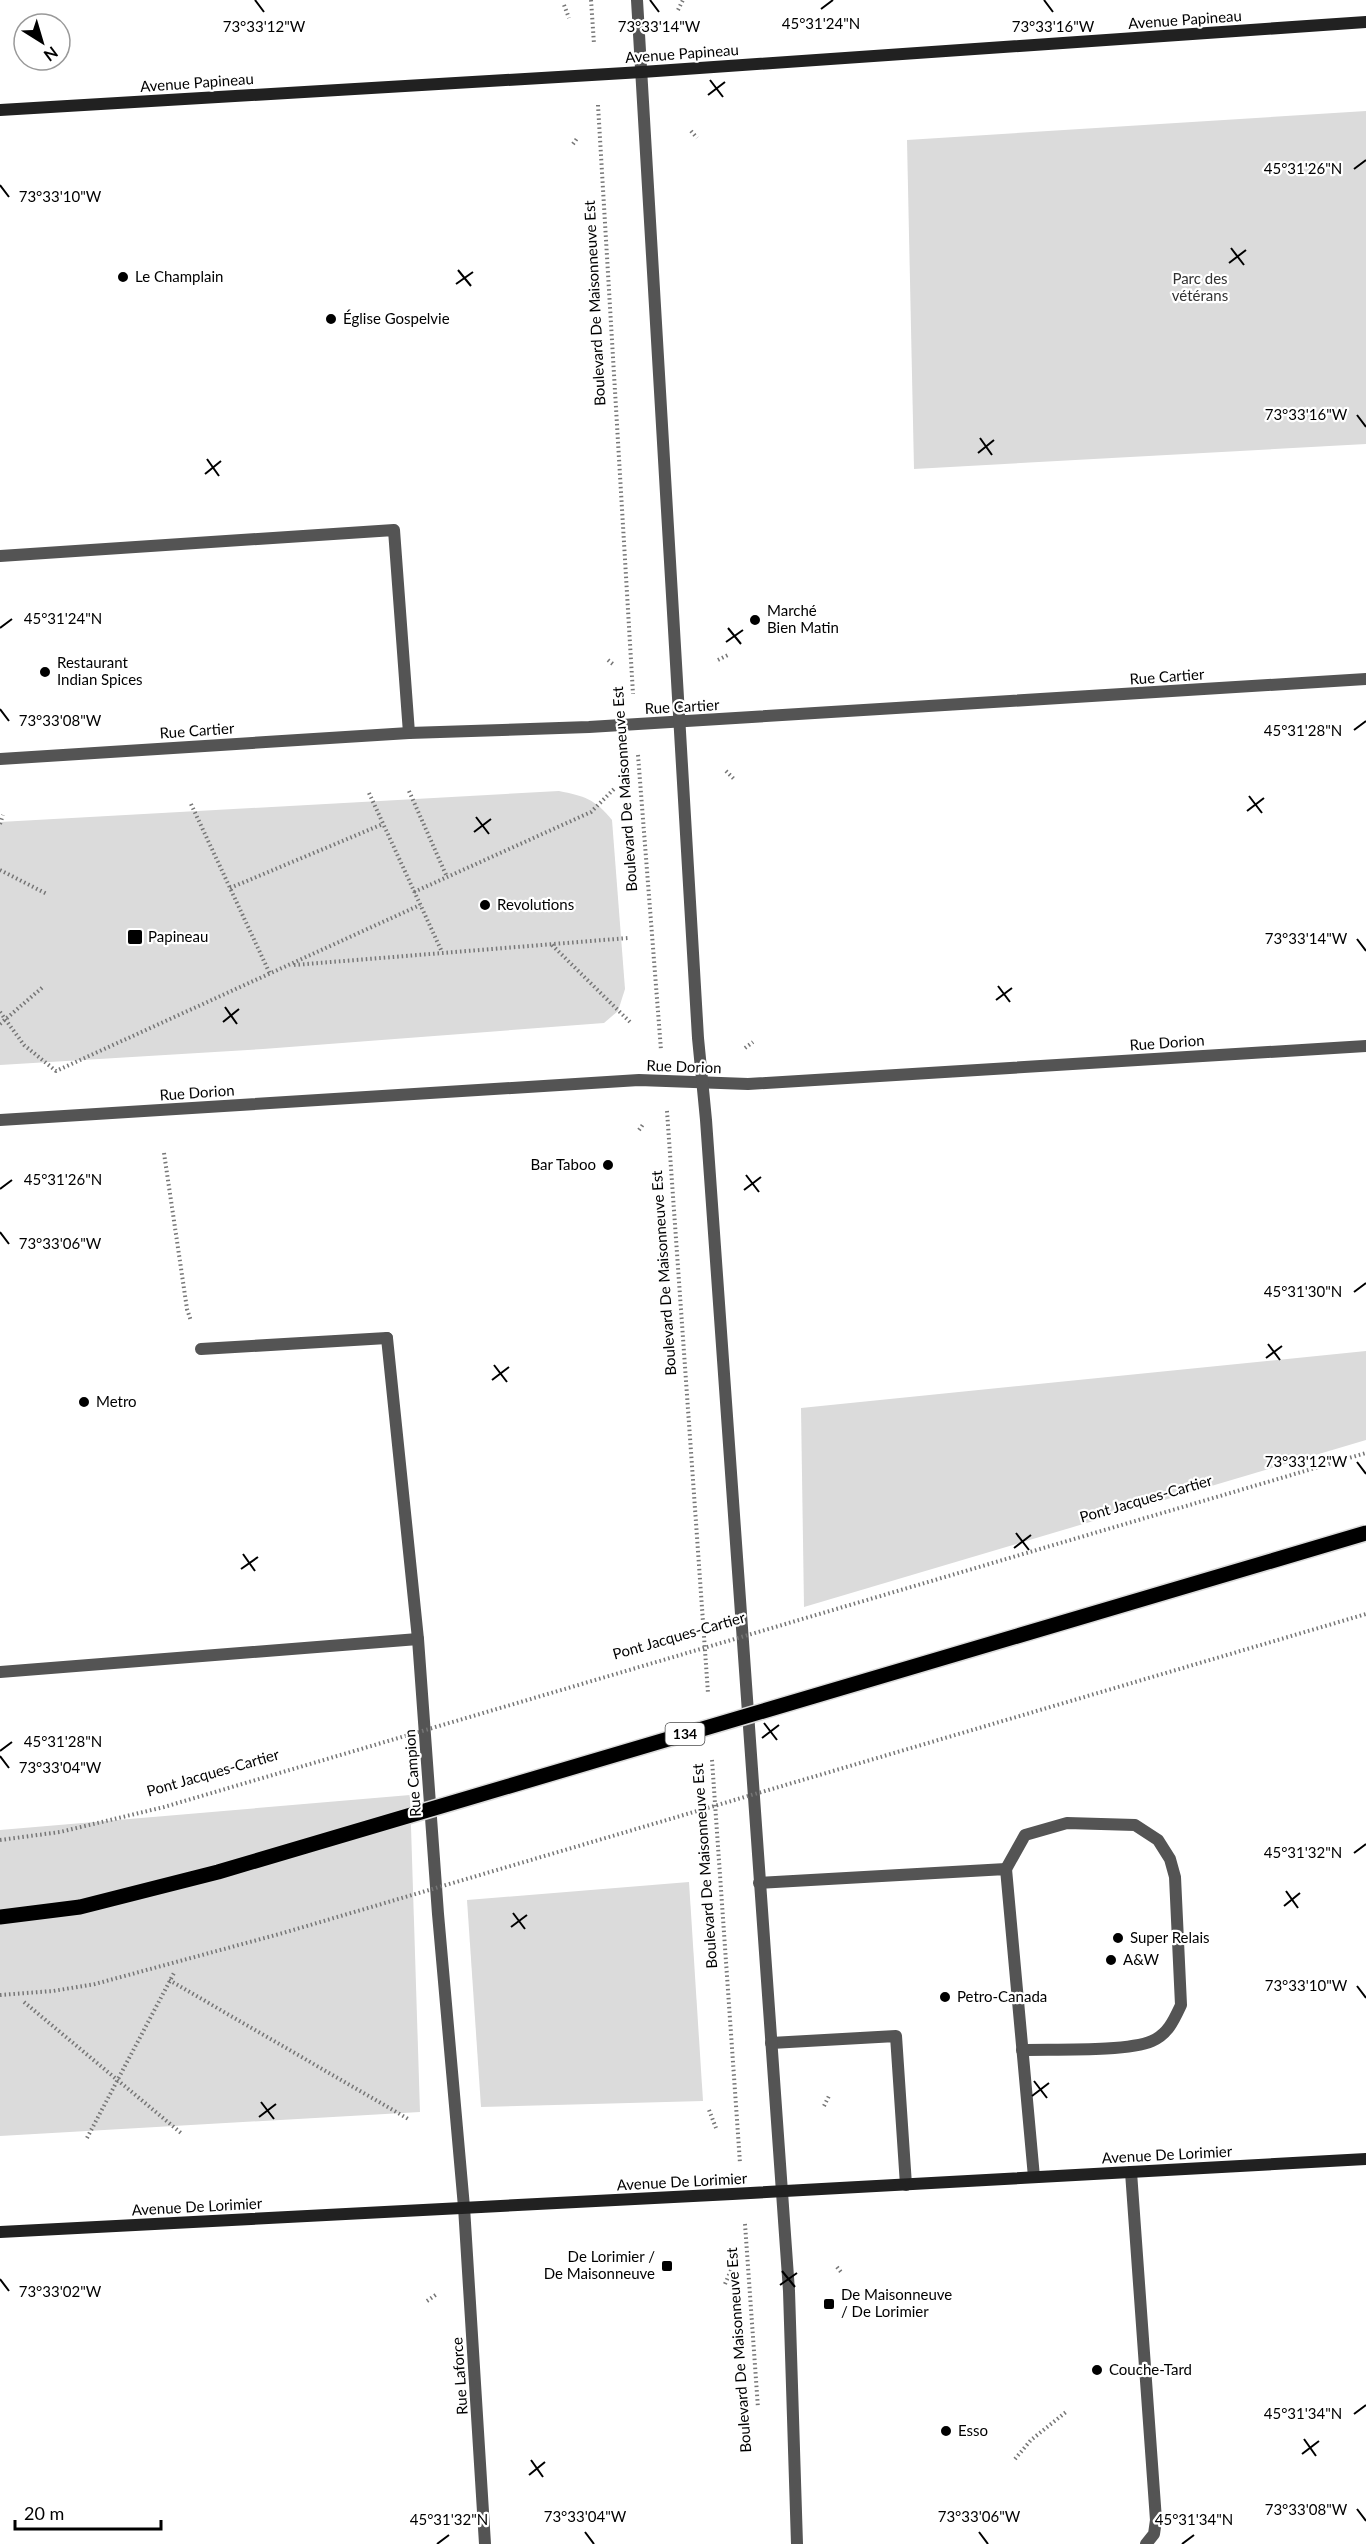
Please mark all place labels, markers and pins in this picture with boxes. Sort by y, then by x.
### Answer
place label: Le Champlain [135,267,223,285]
marker: Le Champlain [116,270,130,284]
place label: Église Gospelvie [343,309,450,327]
marker: Église Gospelvie [324,312,338,326]
place label: Marché Bien Matin [767,601,839,636]
marker: Marché Bien Matin [748,613,762,627]
place label: Restaurant Indian Spices [57,653,143,688]
marker: Restaurant Indian Spices [38,665,52,679]
place label: Revolutions [497,895,574,913]
marker: Revolutions [478,898,492,912]
place label: Papineau [148,927,208,945]
marker: Papineau [126,928,144,946]
place label: Bar Taboo [530,1155,596,1173]
marker: Bar Taboo [601,1158,615,1172]
place label: Metro [96,1392,137,1410]
marker: Metro [77,1395,91,1409]
place label: Super Relais [1130,1928,1210,1946]
marker: Super Relais [1111,1931,1125,1945]
place label: A&W [1123,1950,1159,1968]
marker: A&W [1104,1953,1118,1967]
place label: Petro-Canada [957,1987,1047,2005]
marker: Petro-Canada [938,1990,952,2004]
place label: De Lorimier / De Maisonneuve [544,2247,655,2282]
marker: De Lorimier / De Maisonneuve [660,2259,674,2273]
place label: De Maisonneuve / De Lorimier [841,2285,952,2320]
marker: De Maisonneuve / De Lorimier [822,2297,836,2311]
place label: Couche-Tard [1109,2360,1192,2378]
marker: Couche-Tard [1090,2363,1104,2377]
place label: Esso [958,2421,988,2439]
marker: Esso [939,2424,953,2438]

